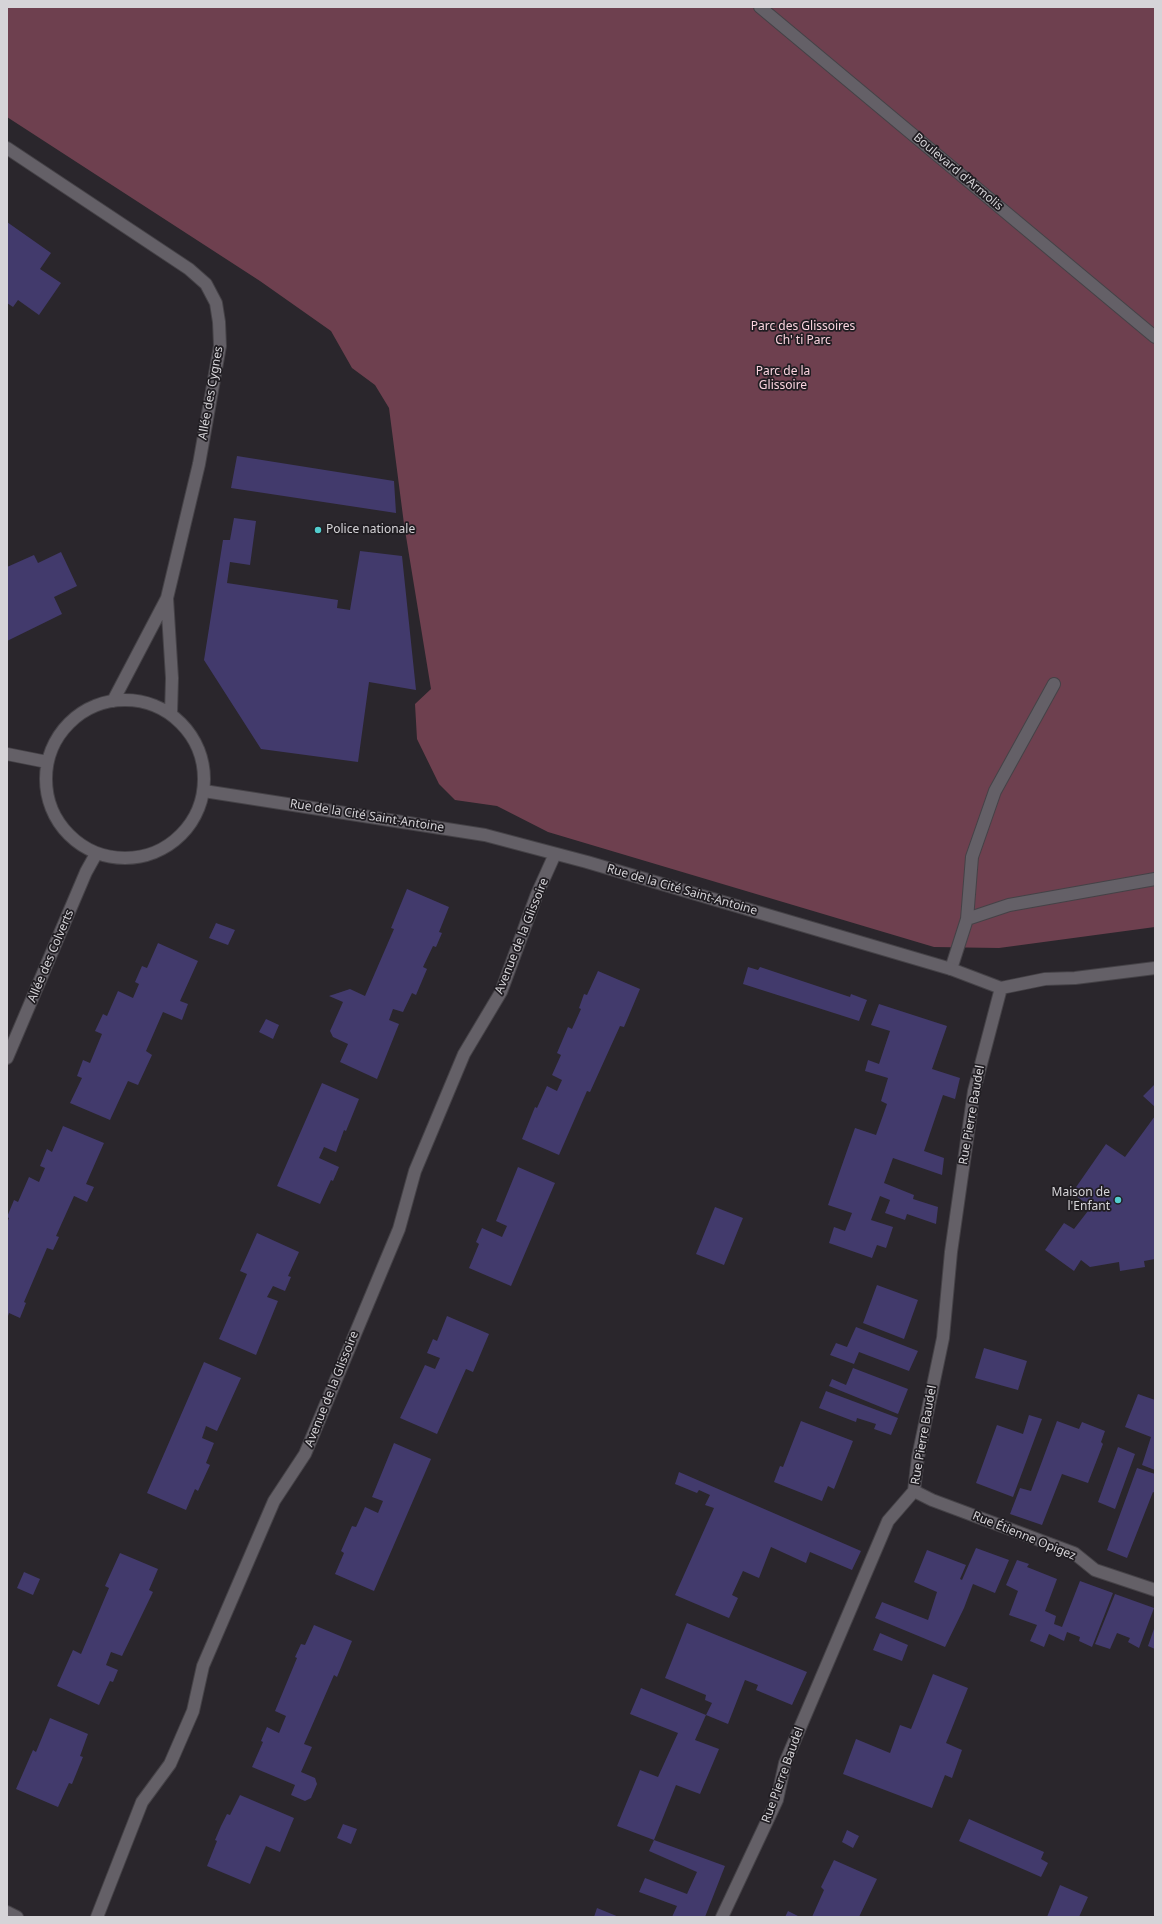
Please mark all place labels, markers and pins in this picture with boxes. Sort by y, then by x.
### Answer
place label: Police nationale [326,523,415,537]
marker: Police nationale [313,525,323,535]
place label: Maison de l'Enfant [1052,1186,1110,1214]
marker: Maison de l'Enfant [1113,1195,1123,1205]

